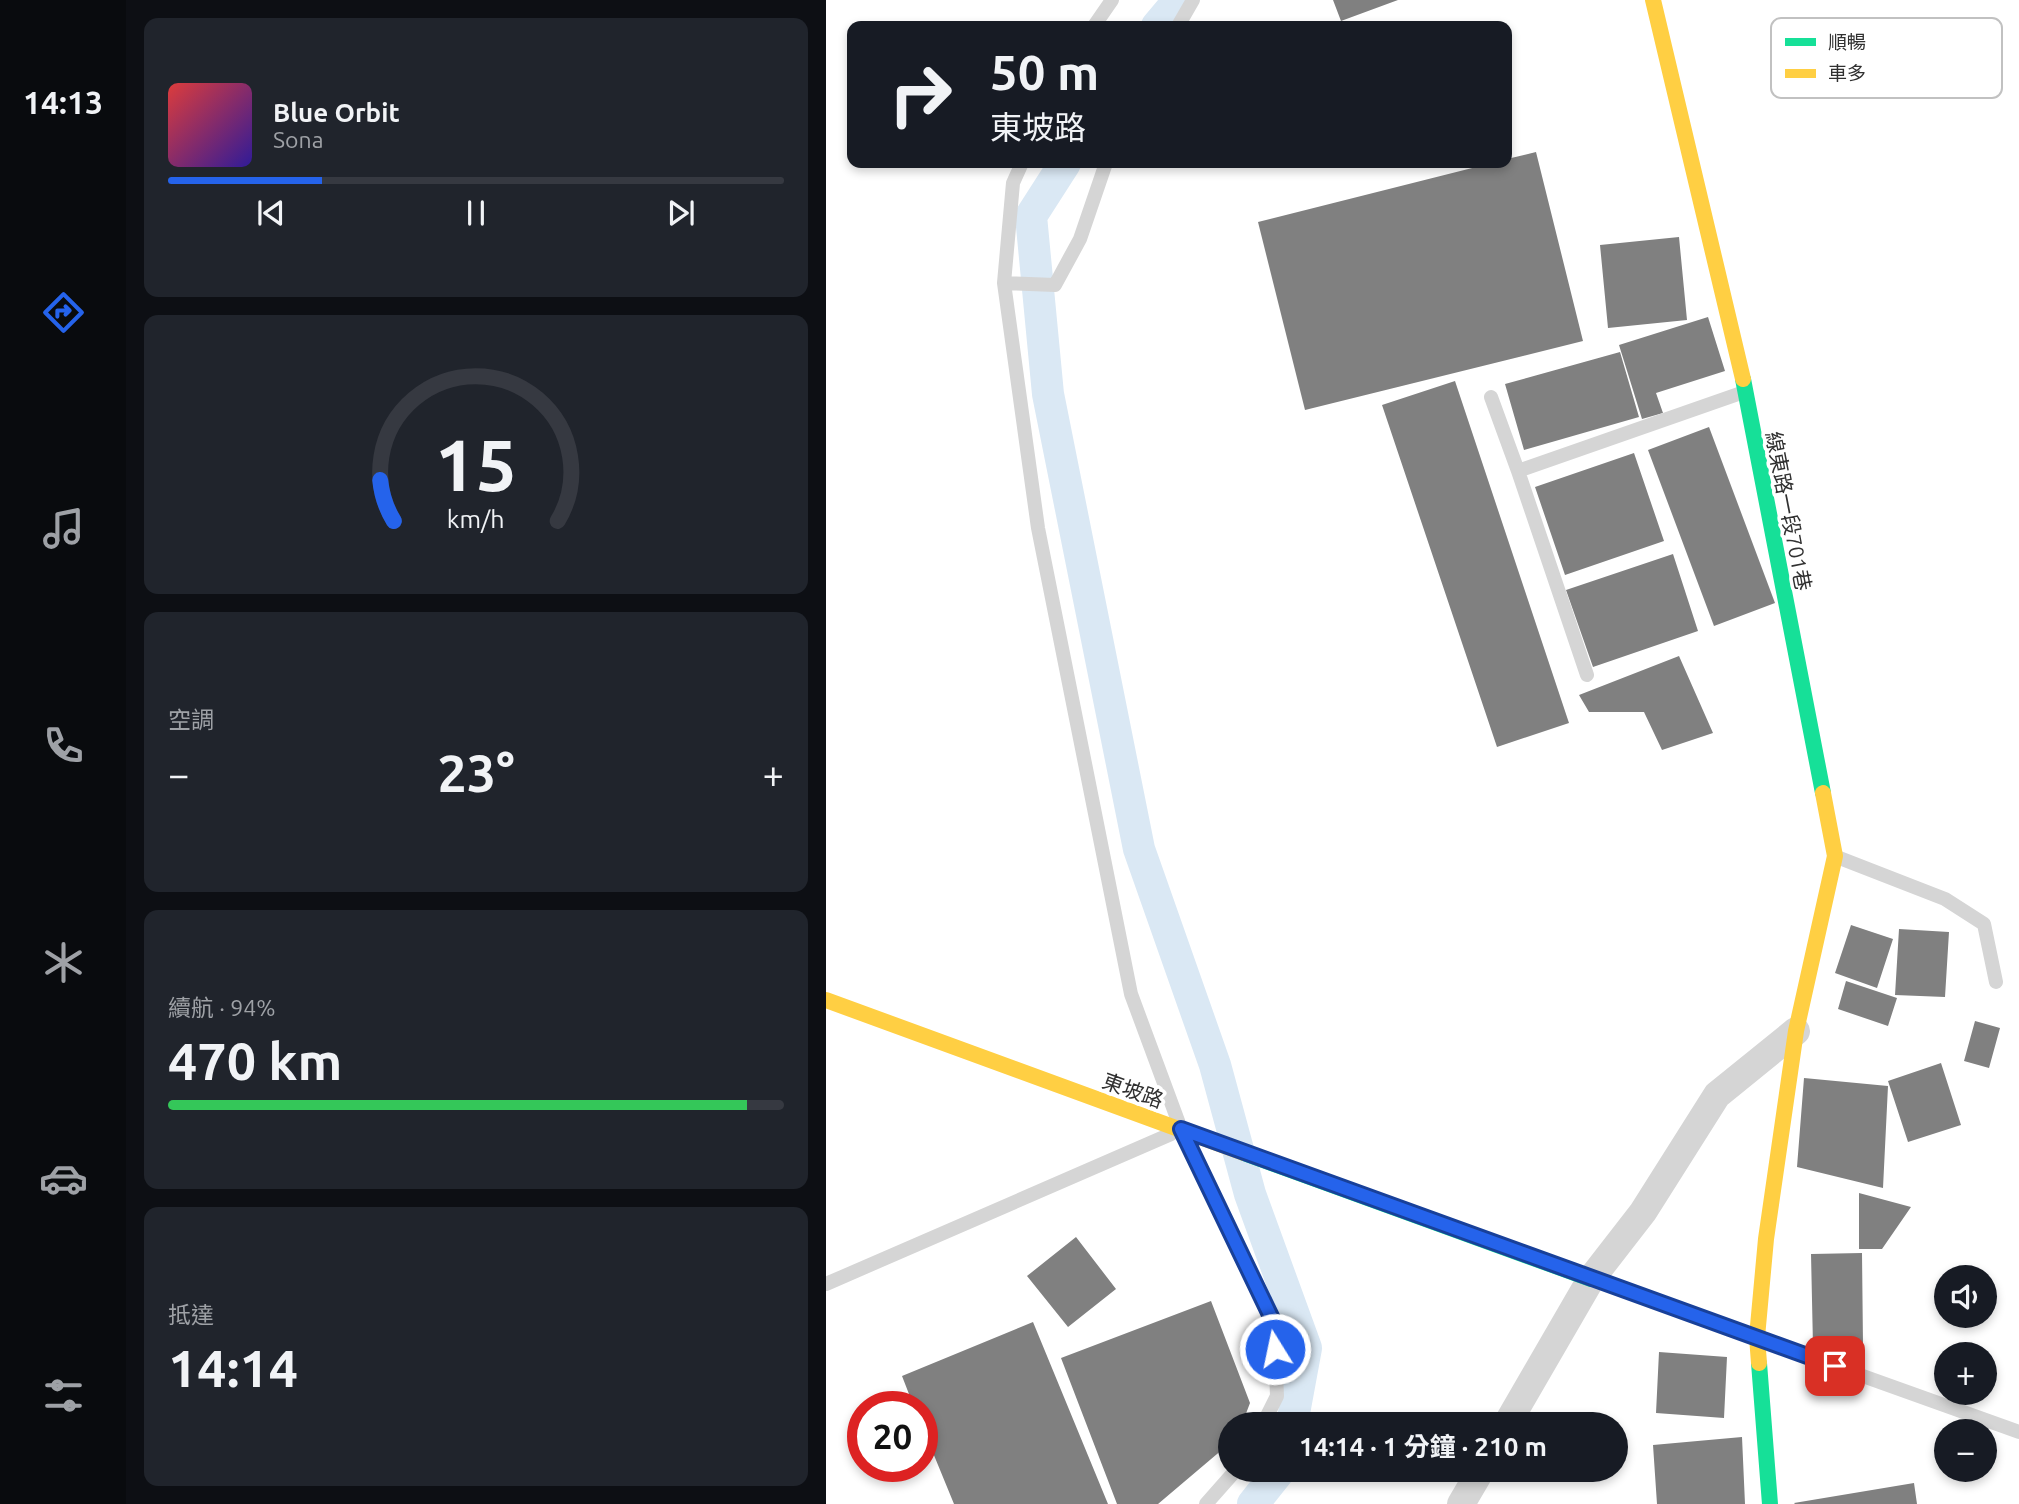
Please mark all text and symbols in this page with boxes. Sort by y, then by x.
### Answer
legend [1771,18,2002,98]
text: 順暢 [1828,31,1866,53]
text: 50 m [990,44,1099,99]
icon: right [875,49,966,140]
text: 車多 [1828,62,1866,84]
text: 14:13 [23,84,103,120]
text: Blue Orbit [273,98,400,127]
text: 東坡路 [990,109,1086,145]
text: Sona [273,127,323,152]
icon: previous [252,194,290,232]
icon: pause [457,194,495,232]
icon: next [662,194,700,232]
icon: directions [39,288,88,337]
text: 15 [435,423,517,505]
street label: 線東路一段701巷 [1762,429,1816,593]
icon: music [39,504,88,553]
text: km/h [447,505,505,533]
text: 空調 [168,707,214,732]
icon: phone [39,721,88,770]
text: 23° [437,744,515,802]
text: − [168,753,189,795]
text: + [763,753,784,795]
icon: climate [39,938,88,987]
text: 續航 · 94% [168,995,275,1020]
text: 470 km [168,1032,342,1090]
street label: 東坡路 [1099,1068,1167,1112]
icon: car [39,1154,88,1203]
map controls [1934,1265,1997,1482]
button: sound [1934,1265,1997,1328]
text: 抵達 [168,1302,214,1327]
position arrow [1238,1312,1312,1386]
pin [1805,1336,1865,1396]
text: 14:14 [168,1339,298,1397]
button: + [1934,1342,1997,1405]
icon: arrive [1816,1347,1854,1385]
icon: filters [39,1371,88,1420]
speed limit sign: 20 [847,1391,938,1482]
button: − [1934,1419,1997,1482]
text: 14:14 · 1 分鐘 · 210 m [1299,1432,1547,1461]

